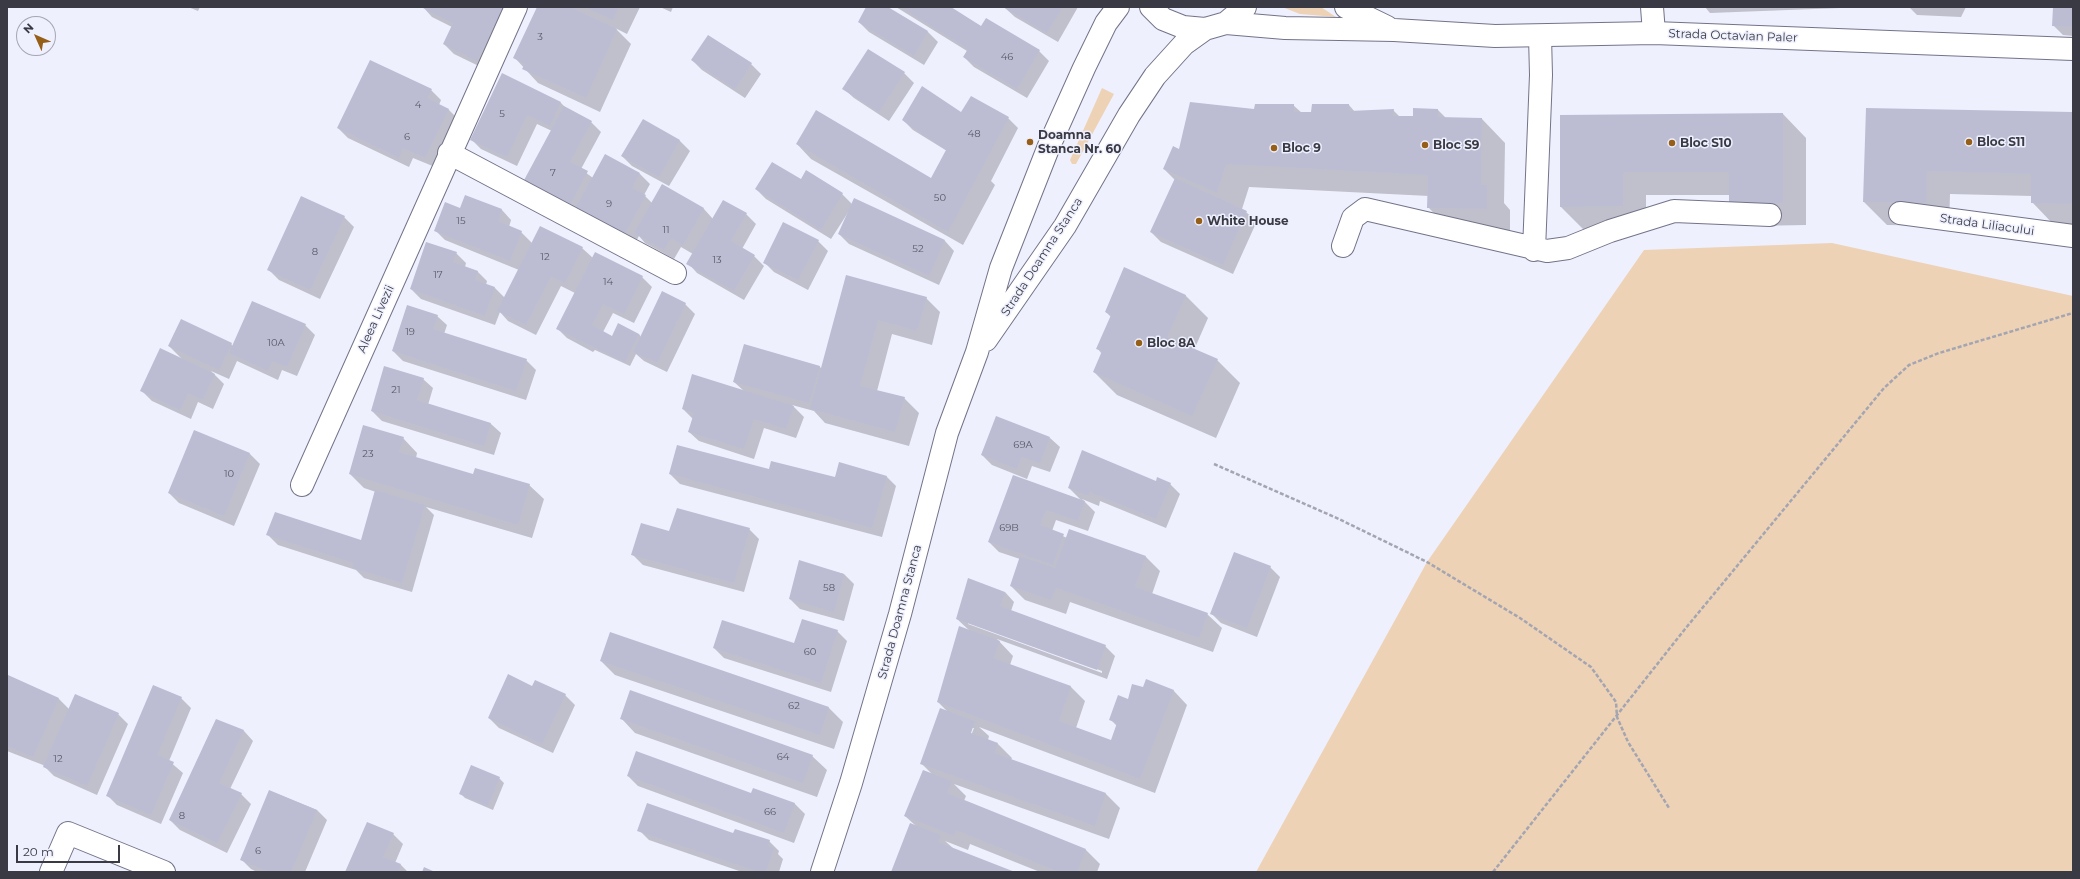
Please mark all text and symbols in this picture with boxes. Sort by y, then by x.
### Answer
north arrow [16,16,56,56]
text: N [20,20,36,36]
street label: Strada Octavian Paler [1668,27,1798,45]
house number: 3 [537,31,543,43]
house number: 46 [1001,51,1013,63]
house number: 4 [415,99,421,111]
house number: 5 [499,108,505,120]
house number: 48 [967,128,981,140]
place label: Doamna Stanca Nr. 60 [1038,128,1121,156]
house number: 6 [404,131,410,143]
place label: Bloc S11 [1977,135,2025,149]
place label: Bloc S10 [1680,136,1732,150]
marker: Doamna Stanca Nr. 60 [1025,137,1035,147]
marker: Bloc S11 [1964,137,1974,147]
place label: Bloc S9 [1433,138,1479,152]
marker: Bloc S10 [1667,138,1677,148]
marker: Bloc S9 [1420,140,1430,150]
place label: Bloc 9 [1282,141,1321,155]
marker: Bloc 9 [1269,143,1279,153]
house number: 7 [550,167,556,179]
house number: 50 [934,192,946,204]
street label: Strada Doamna Stanca [998,195,1086,319]
house number: 9 [606,198,612,210]
street label: Strada Liliacului [1939,211,2035,239]
place label: White House [1207,214,1289,228]
house number: 15 [456,215,466,227]
marker: White House [1194,216,1204,226]
house number: 11 [662,224,670,236]
house number: 52 [912,243,924,255]
house number: 8 [312,246,318,258]
house number: 12 [540,251,550,263]
house number: 13 [712,254,722,266]
house number: 17 [433,269,443,281]
house number: 14 [603,276,613,288]
street label: Aleea Livezii [355,283,397,355]
house number: 19 [405,326,415,338]
place label: Bloc 8A [1147,336,1195,350]
house number: 10A [267,337,285,349]
marker: Bloc 8A [1134,338,1144,348]
house number: 21 [391,384,401,396]
house number: 69A [1013,439,1033,451]
house number: 23 [362,448,374,460]
house number: 10 [224,468,234,480]
house number: 69B [999,522,1019,534]
street label: Strada Doamna Stanca [875,543,925,681]
house number: 58 [823,582,835,594]
house number: 60 [804,646,816,658]
house number: 62 [788,700,800,712]
house number: 64 [777,751,789,763]
house number: 12 [53,753,63,765]
house number: 66 [764,806,776,818]
house number: 8 [179,810,185,822]
scale bar [18,837,122,863]
text: 20 m [23,844,54,859]
house number: 6 [255,845,261,857]

